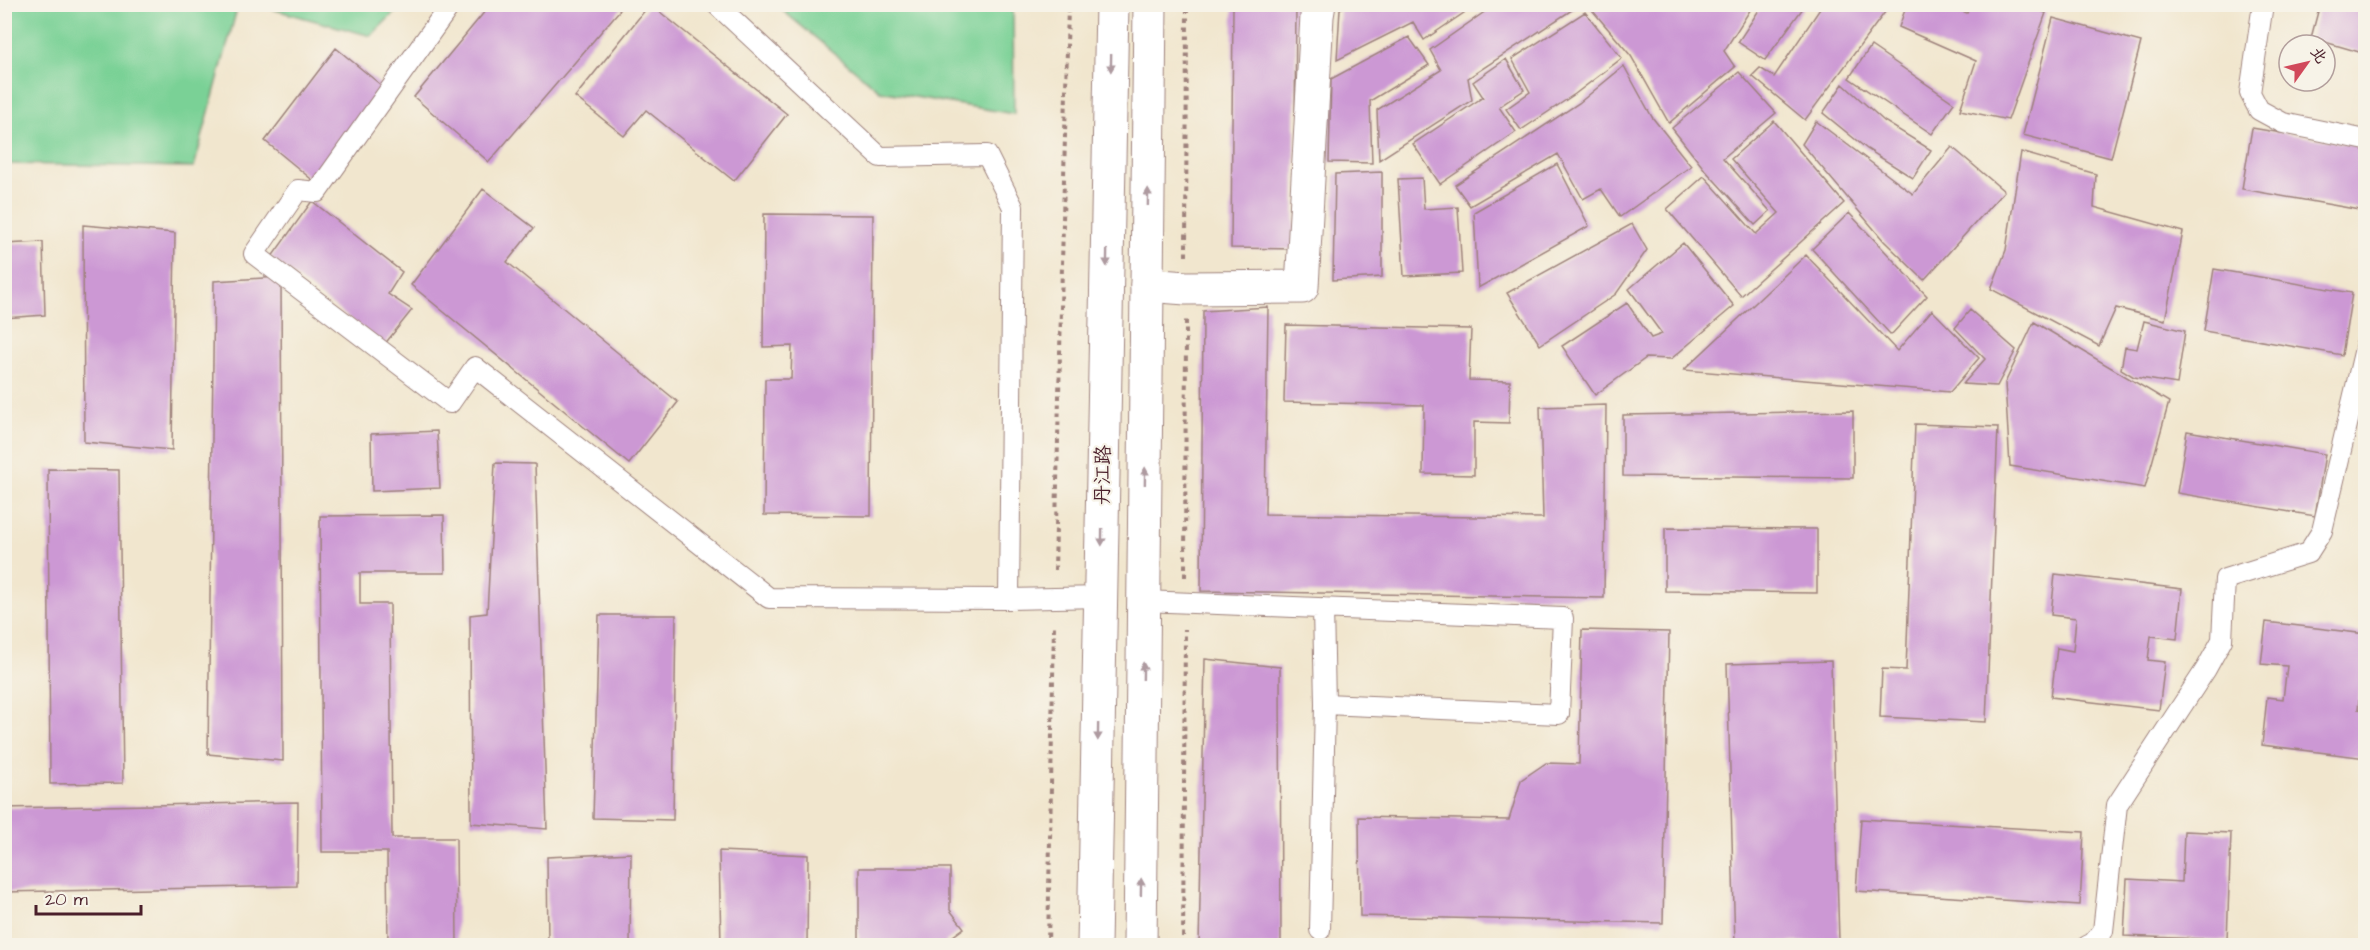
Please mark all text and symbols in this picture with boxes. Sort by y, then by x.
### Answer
north arrow [2277,33,2337,93]
text: 北 [2305,42,2332,68]
one-way arrow [1106,53,1115,72]
one-way arrow [1143,188,1153,207]
one-way arrow [1102,248,1112,267]
street label: 丹江路 [1088,444,1118,505]
one-way arrow [1140,467,1150,486]
one-way arrow [1097,527,1107,546]
one-way arrow [1138,662,1148,681]
one-way arrow [1094,722,1103,741]
scale bar [36,878,141,916]
one-way arrow [1136,878,1146,897]
text: 20 m [45,887,88,912]

